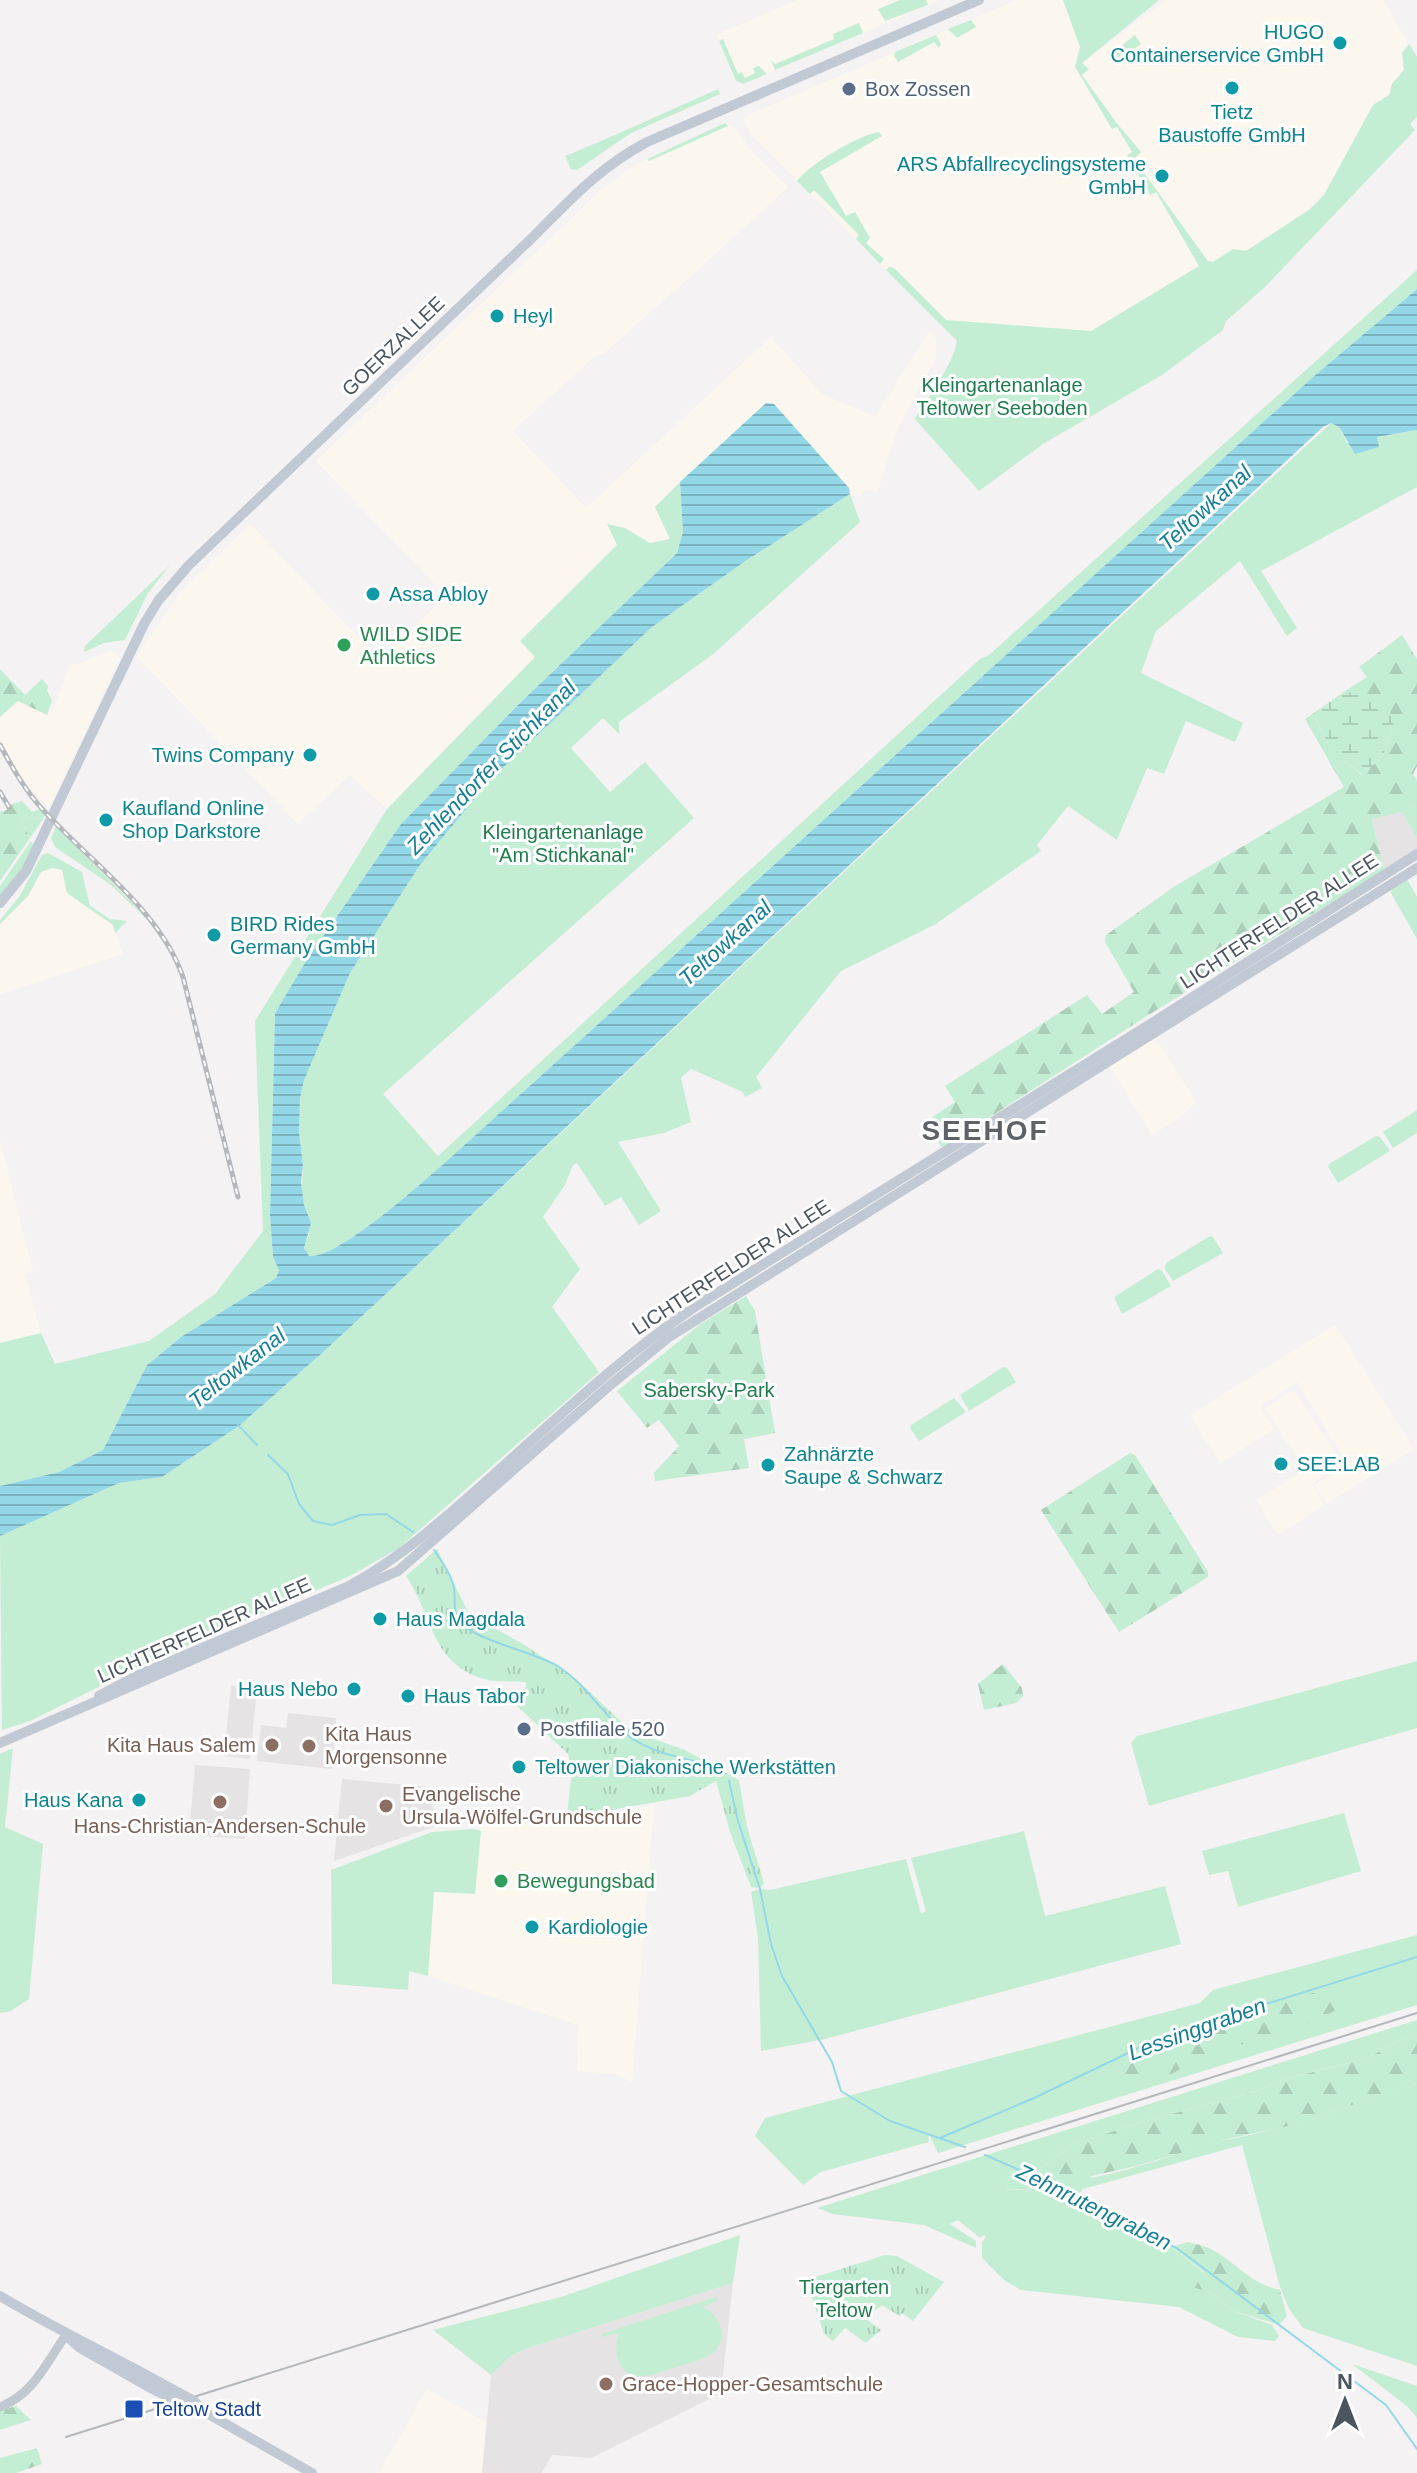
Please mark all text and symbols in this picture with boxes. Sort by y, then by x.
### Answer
place label: HUGO Containerservice GmbH [1111,21,1324,66]
marker: HUGO Containerservice GmbH [1331,34,1349,52]
place label: Box Zossen [865,78,971,100]
marker: Tietz Baustoffe GmbH [1223,79,1241,97]
marker: Box Zossen [840,80,858,98]
place label: Tietz Baustoffe GmbH [1158,101,1306,146]
place label: ARS Abfallrecyclingsysteme GmbH [897,153,1146,198]
marker: ARS Abfallrecyclingsysteme GmbH [1153,167,1171,185]
street label: GOERZALLEE [337,292,449,400]
place label: Heyl [513,305,553,327]
marker: Heyl [488,307,506,325]
park label: Kleingartenanlage Teltower Seeboden [916,374,1088,419]
water label: Teltowkanal [1154,459,1257,556]
place label: Assa Abloy [389,583,488,605]
marker: Assa Abloy [364,585,382,603]
place label: WILD SIDE Athletics [360,623,462,668]
marker: WILD SIDE Athletics [335,636,353,654]
water label: Zehlendorfer Stichkanal [401,674,581,860]
place label: Twins Company [152,744,294,766]
marker: Twins Company [301,746,319,764]
place label: Kaufland Online Shop Darkstore [122,797,264,842]
marker: Kaufland Online Shop Darkstore [97,811,115,829]
park label: Kleingartenanlage "Am Stichkanal" [482,821,644,866]
street label: LICHTERFELDER ALLEE [1176,849,1382,993]
water label: Teltowkanal [674,894,777,991]
place label: BIRD Rides Germany GmbH [230,913,376,958]
marker: BIRD Rides Germany GmbH [205,926,223,944]
district label: SEEHOF [921,1115,1049,1146]
street label: LICHTERFELDER ALLEE [628,1195,834,1339]
water label: Teltowkanal [184,1322,291,1413]
park label: Sabersky-Park [643,1379,776,1401]
place label: Zahnärzte Saupe & Schwarz [784,1443,943,1488]
place label: SEE:LAB [1297,1453,1380,1475]
marker: SEE:LAB [1272,1455,1290,1473]
marker: Zahnärzte Saupe & Schwarz [759,1456,777,1474]
street label: LICHTERFELDER ALLEE [94,1573,314,1687]
place label: Haus Magdala [396,1608,526,1630]
marker: Haus Magdala [371,1610,389,1628]
place label: Haus Nebo [238,1678,338,1700]
marker: Haus Nebo [345,1680,363,1698]
place label: Haus Tabor [424,1685,526,1707]
marker: Haus Tabor [399,1687,417,1705]
place label: Postfiliale 520 [540,1718,665,1740]
marker: Postfiliale 520 [515,1720,533,1738]
place label: Kita Haus Morgensonne [325,1723,447,1768]
place label: Kita Haus Salem [107,1734,256,1756]
marker: Kita Haus Salem [263,1736,281,1754]
marker: Kita Haus Morgensonne [300,1737,318,1755]
place label: Teltower Diakonische Werkstätten [535,1756,836,1778]
marker: Teltower Diakonische Werkstätten [510,1758,528,1776]
place label: Evangelische Ursula-Wölfel-Grundschule [402,1783,642,1828]
place label: Haus Kana [24,1789,124,1811]
marker: Haus Kana [130,1791,148,1809]
marker: Hans-Christian-Andersen-Schule [211,1793,229,1811]
marker: Evangelische Ursula-Wölfel-Grundschule [377,1797,395,1815]
place label: Hans-Christian-Andersen-Schule [74,1815,366,1837]
place label: Bewegungsbad [517,1870,655,1892]
marker: Bewegungsbad [492,1872,510,1890]
place label: Kardiologie [548,1916,648,1938]
marker: Kardiologie [523,1918,541,1936]
water label: Lessinggraben [1125,1993,1269,2065]
water label: Zehnrutengraben [1012,2158,1175,2255]
park label: Tiergarten Teltow [799,2276,889,2321]
north arrow [1305,2361,1385,2441]
text: N [1337,2369,1353,2394]
place label: Grace-Hopper-Gesamtschule [622,2373,883,2395]
marker: Grace-Hopper-Gesamtschule [597,2375,615,2393]
marker: Teltow Stadt [123,2398,145,2420]
place label: Teltow Stadt [152,2398,261,2420]

